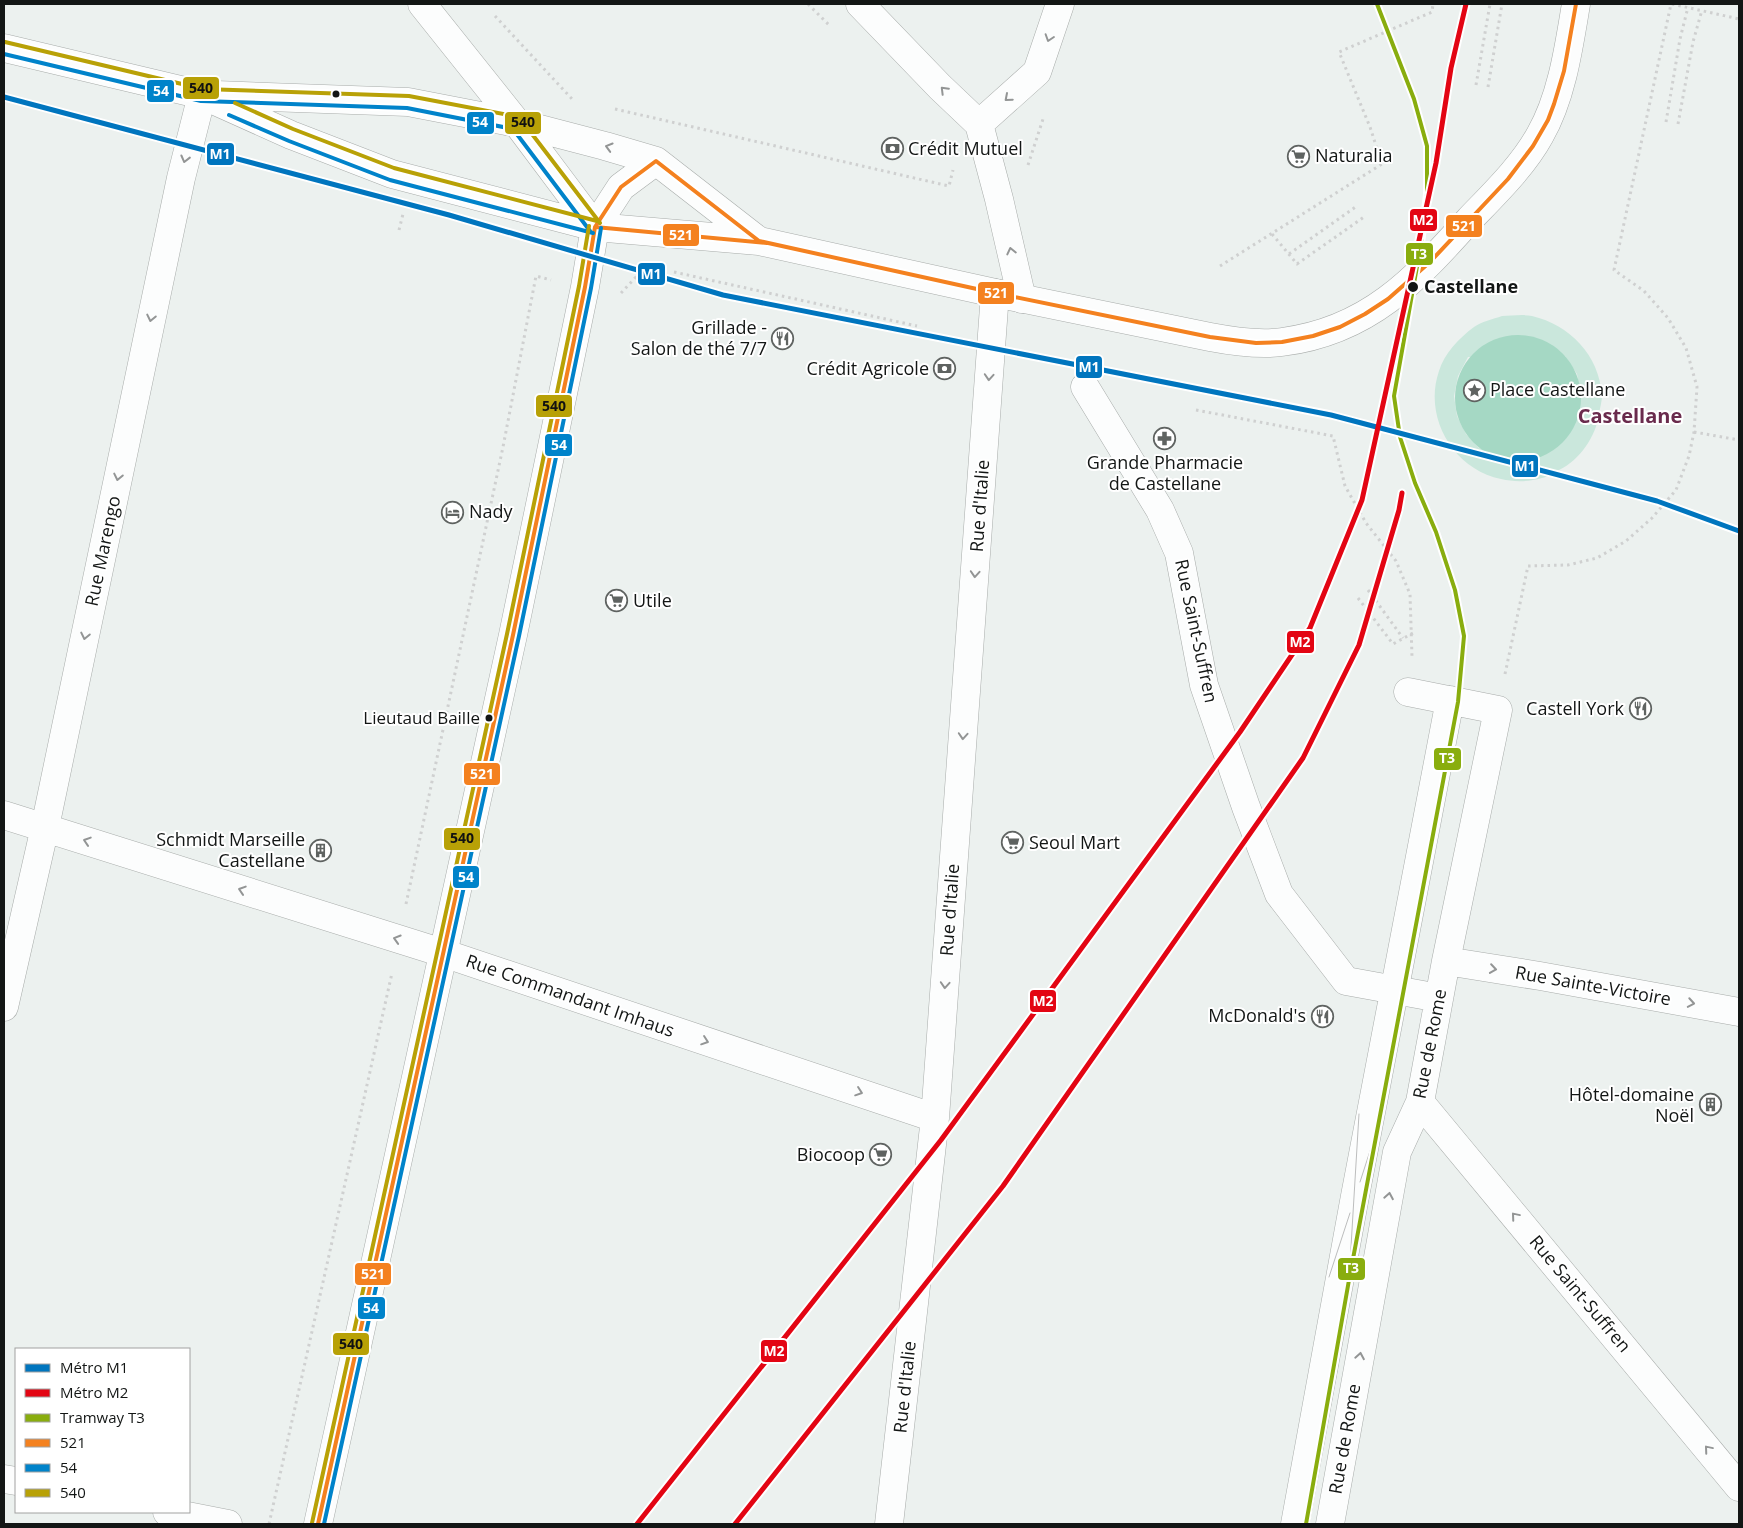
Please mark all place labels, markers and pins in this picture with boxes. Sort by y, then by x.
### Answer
unlabelled marker [331,89,341,99]
place label: Crédit Mutuel [908,136,1023,160]
bank icon: Crédit Mutuel [880,137,904,161]
place label: Naturalia [1315,143,1392,167]
supermarket icon: Naturalia [1287,144,1311,168]
place label: Castellane [1424,274,1518,298]
marker: Castellane [1406,280,1420,294]
place label: Grillade - Salon de thé 7/7 [631,315,767,360]
restaurant icon: Grillade - Salon de thé 7/7 [771,326,795,350]
place label: Crédit Agricole [806,356,929,380]
bank icon: Crédit Agricole [933,357,957,381]
place label: Place Castellane [1490,377,1625,401]
place icon: Place Castellane [1462,378,1486,402]
pharmacy icon: Grande Pharmacie de Castellane [1153,426,1177,450]
place label: Grande Pharmacie de Castellane [1087,450,1243,495]
place label: Nady [469,499,514,523]
hotel icon: Nady [441,500,465,524]
place label: Utile [633,588,672,612]
supermarket icon: Utile [605,589,629,613]
place label: Castell York [1526,696,1625,720]
restaurant icon: Castell York [1628,697,1652,721]
place label: Lieutaud Baille [363,706,480,729]
marker: Lieutaud Baille [484,713,494,723]
place label: Schmidt Marseille Castellane [156,827,305,872]
place label: Seoul Mart [1029,830,1120,854]
supermarket icon: Seoul Mart [1001,831,1025,855]
building icon: Schmidt Marseille Castellane [309,838,333,862]
place label: McDonald's [1208,1003,1306,1027]
restaurant icon: McDonald's [1310,1004,1334,1028]
place label: Hôtel-domaine Noël [1569,1082,1694,1127]
building icon: Hôtel-domaine Noël [1698,1093,1722,1117]
place label: Biocoop [797,1142,865,1166]
supermarket icon: Biocoop [869,1143,893,1167]

